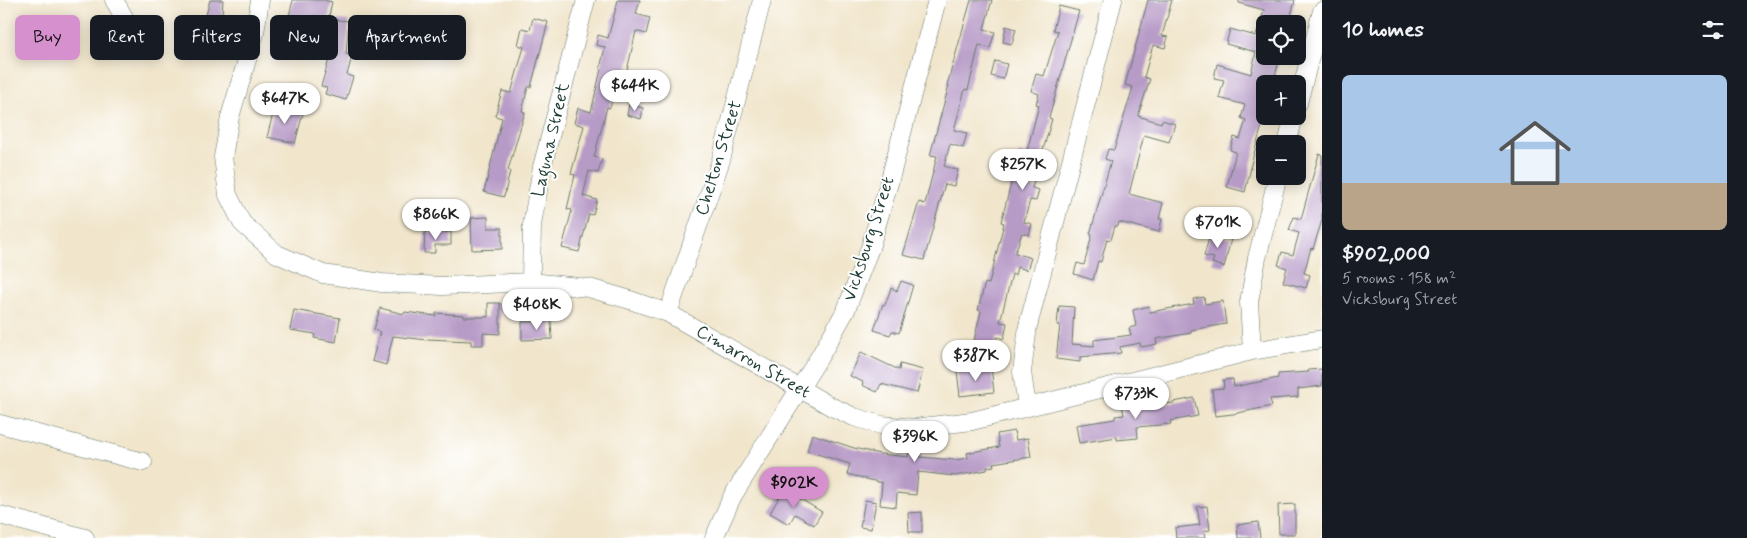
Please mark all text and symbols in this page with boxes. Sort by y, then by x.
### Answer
chip: Buy [15,15,80,60]
chip: Rent [90,15,164,60]
chip: Filters [174,15,260,60]
chip: New [270,15,338,60]
chip: Apartment [348,15,466,60]
map controls [1256,15,1306,185]
button: locate [1256,15,1306,65]
text: 10 homes [1342,16,1424,44]
icon: filters [1699,16,1727,44]
pin: $644K [600,70,670,112]
text: $644K [611,75,659,96]
button: + [1256,75,1306,125]
street label: Laguna Street [526,80,578,200]
pin: $647K [250,82,320,125]
text: $647K [261,88,309,109]
street label: Chelton Street [690,98,748,218]
icon: home [1490,108,1580,198]
button: − [1256,135,1306,185]
pin: $257K [988,148,1058,191]
text: $257K [1000,154,1046,175]
street label: Vicksburg Street [838,173,901,304]
pin: $866K [401,198,471,241]
text: $866K [413,204,459,225]
pin: $701K [1183,206,1253,249]
text: $701K [1195,212,1241,233]
text: $902,000 [1342,240,1430,268]
text: 5 rooms · 158 m² [1342,268,1456,289]
pin: $408K [502,288,572,331]
text: Vicksburg Street [1342,289,1457,310]
text: $408K [513,294,561,315]
street label: Cimarron Street [691,320,815,405]
pin: $387K [941,340,1011,382]
text: $387K [953,345,999,366]
pin: $733K [1101,378,1171,420]
text: $733K [1114,383,1158,404]
pin: $396K [880,420,950,463]
text: $396K [892,426,938,447]
pin: $902K [759,466,829,509]
text: $902K [770,472,818,493]

